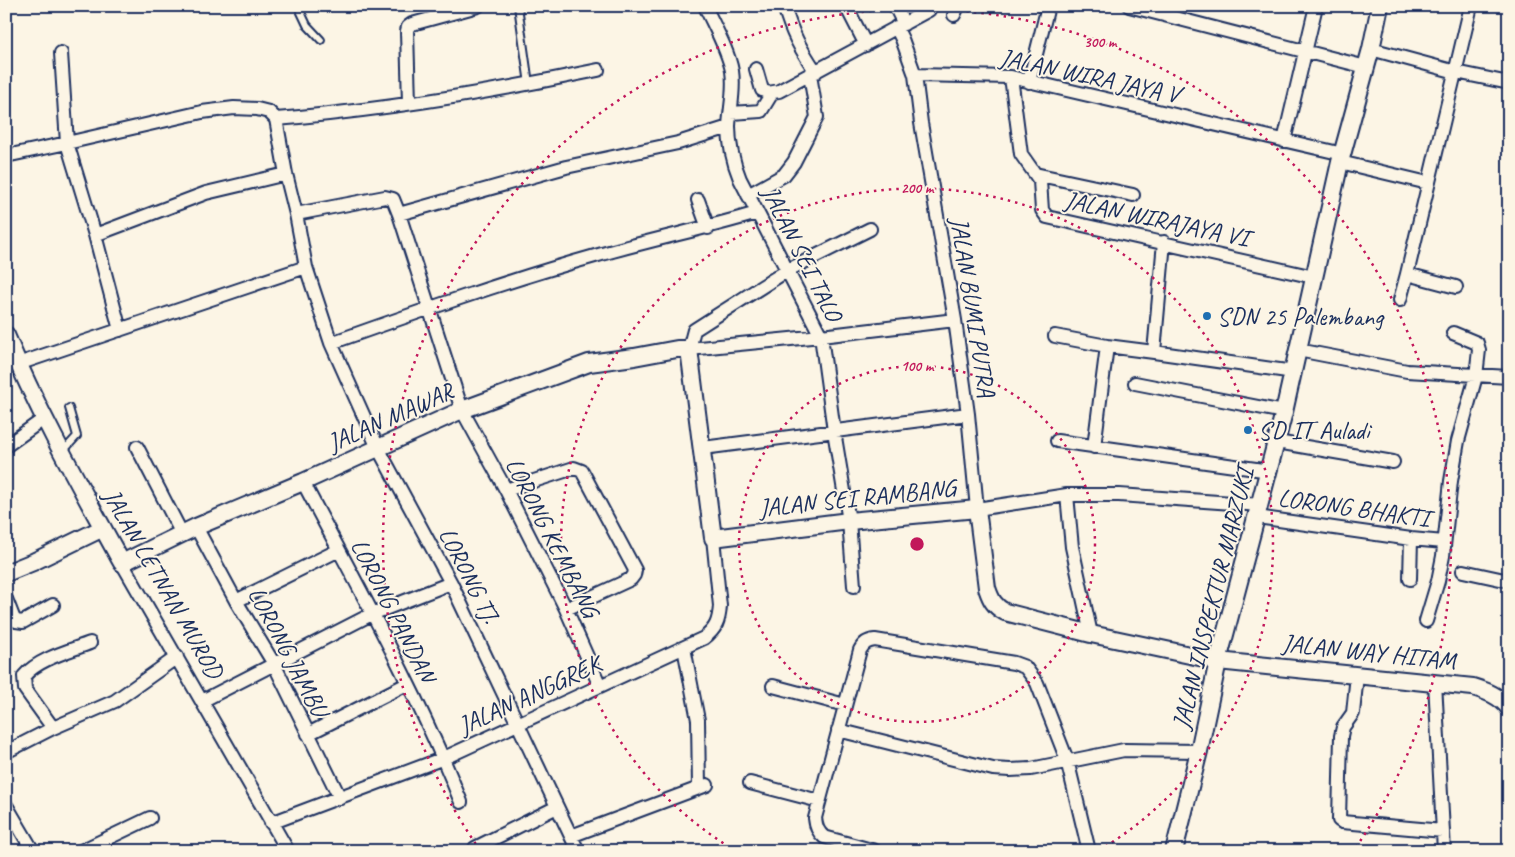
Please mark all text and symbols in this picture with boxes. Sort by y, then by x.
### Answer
text: 300 m [1084,33,1118,52]
street label: JALAN WIRA JAYA V [996,41,1187,112]
text: 200 m [901,179,935,198]
street label: JALAN SEI TALO [754,180,851,329]
street label: JALAN WIRAJAYA VI [1061,184,1258,255]
street label: JALAN BUMI PUTRA [943,214,1003,400]
place label: SDN 25 Palembang [1217,301,1385,333]
marker: SDN 25 Palembang [1201,310,1213,322]
text: 100 m [901,357,935,376]
street label: JALAN MAWAR [322,374,460,459]
place label: SD IT Auladi [1258,415,1373,447]
marker: SD IT Auladi [1242,424,1254,436]
street label: LORONG KEMBANG [498,452,608,626]
street label: JALAN INSPEKTUR MARZUKI [1165,459,1262,733]
street label: JALAN SEI RAMBANG [756,471,960,524]
street label: JALAN LETNAN MUROD [95,482,232,686]
street label: LORONG BHAKTI [1276,482,1438,535]
street label: LORONG TJ. [431,522,507,629]
street label: LORONG PANDAN [343,533,445,691]
centre of rings [908,535,926,553]
street label: LORONG JAMBU [241,581,338,726]
street label: JALAN WAY HITAM [1280,627,1459,677]
street label: JALAN ANGGREK [452,646,610,742]

